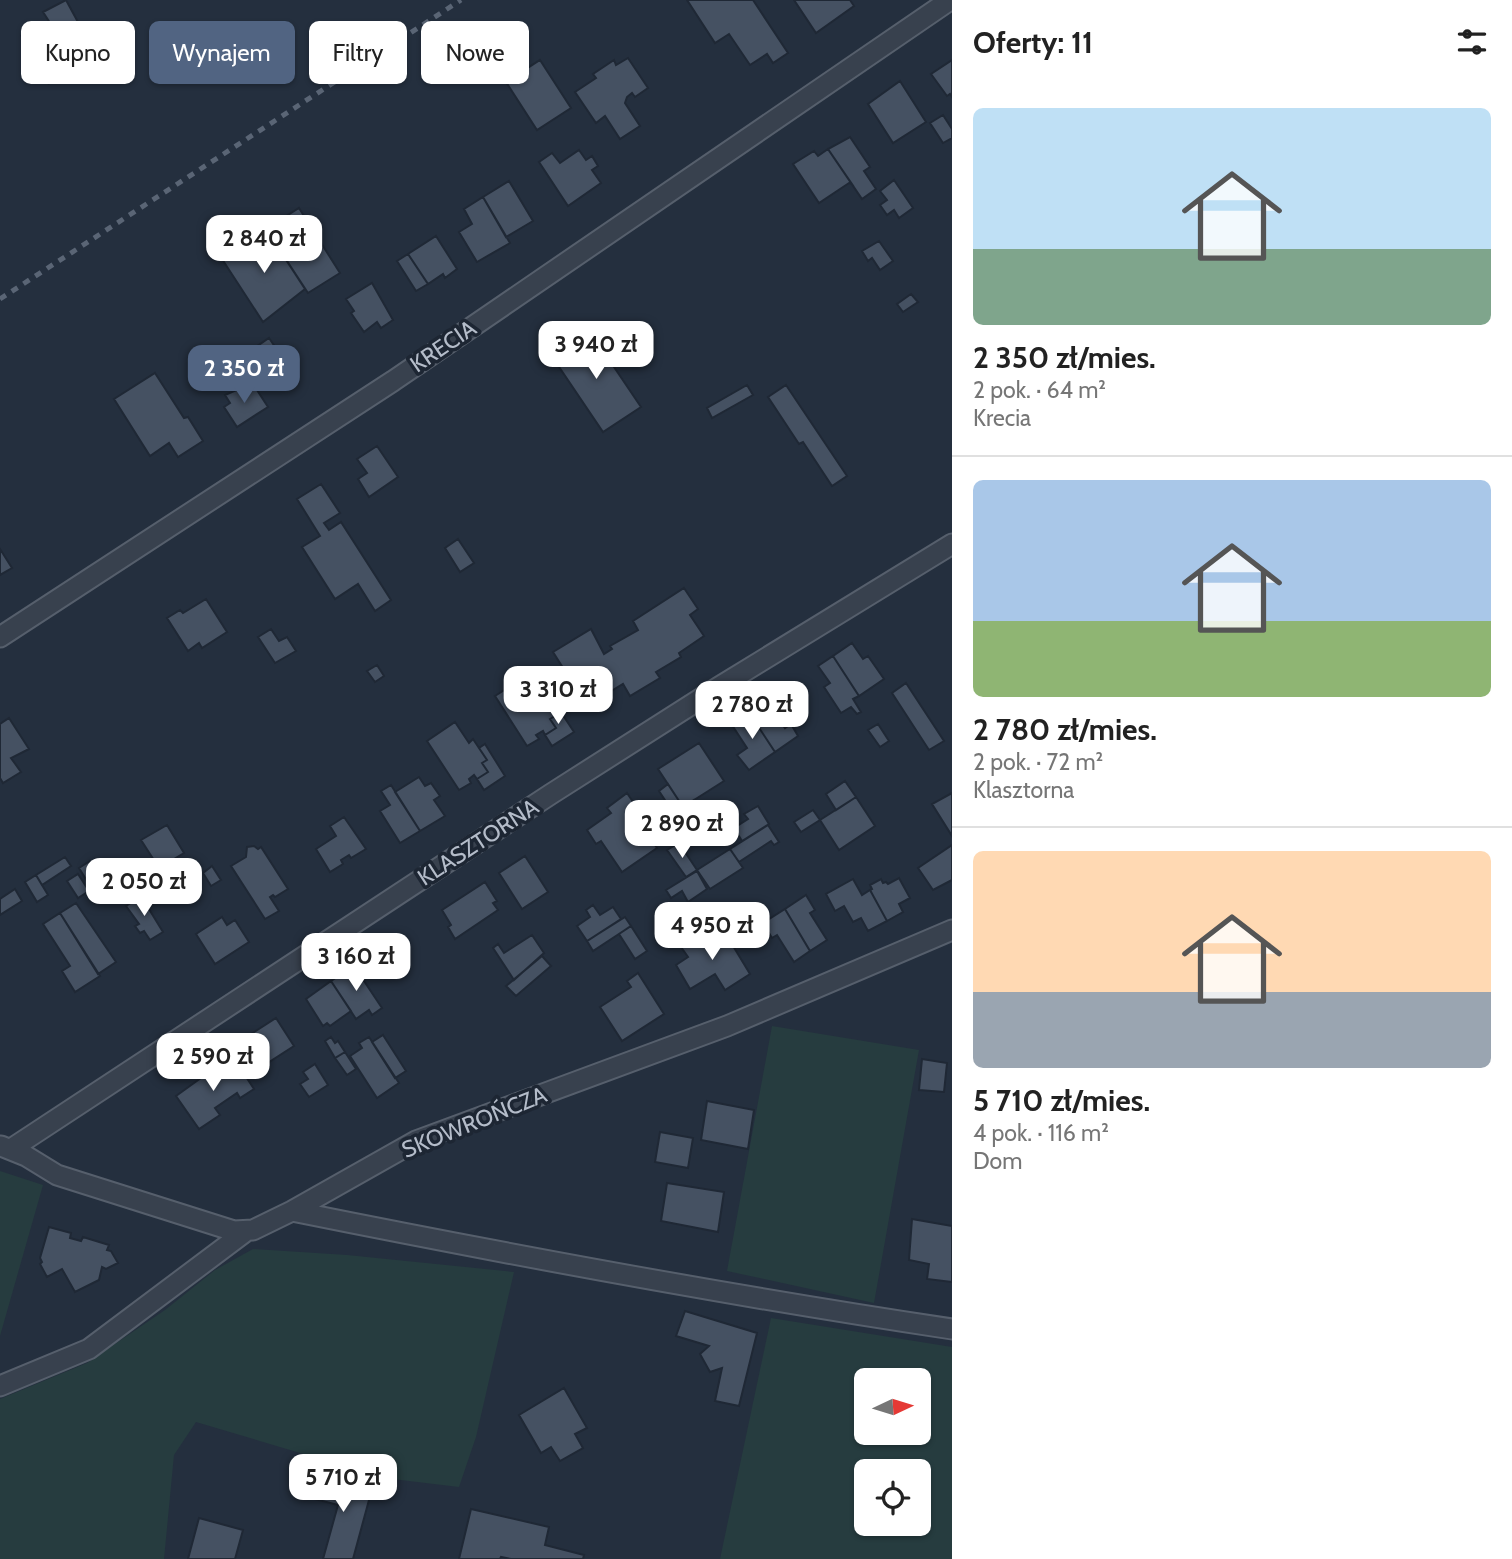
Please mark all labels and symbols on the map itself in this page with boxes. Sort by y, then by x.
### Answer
pin: 2 840 zł [192,216,336,275]
street label: KRECIA [405,314,481,378]
pin: 3 940 zł [524,322,668,381]
pin: 2 350 zł [172,346,316,405]
pin: 3 310 zł [486,666,630,726]
pin: 2 780 zł [680,682,824,741]
street label: KLASZTORNA [412,793,544,891]
pin: 2 890 zł [610,800,754,860]
pin: 2 050 zł [72,858,216,918]
pin: 4 950 zł [640,902,784,962]
pin: 3 160 zł [284,934,428,993]
pin: 2 590 zł [141,1034,285,1093]
street label: SKOWROŃCZA [397,1079,551,1164]
north arrow [854,1368,931,1446]
pin: 5 710 zł [271,1454,415,1514]

